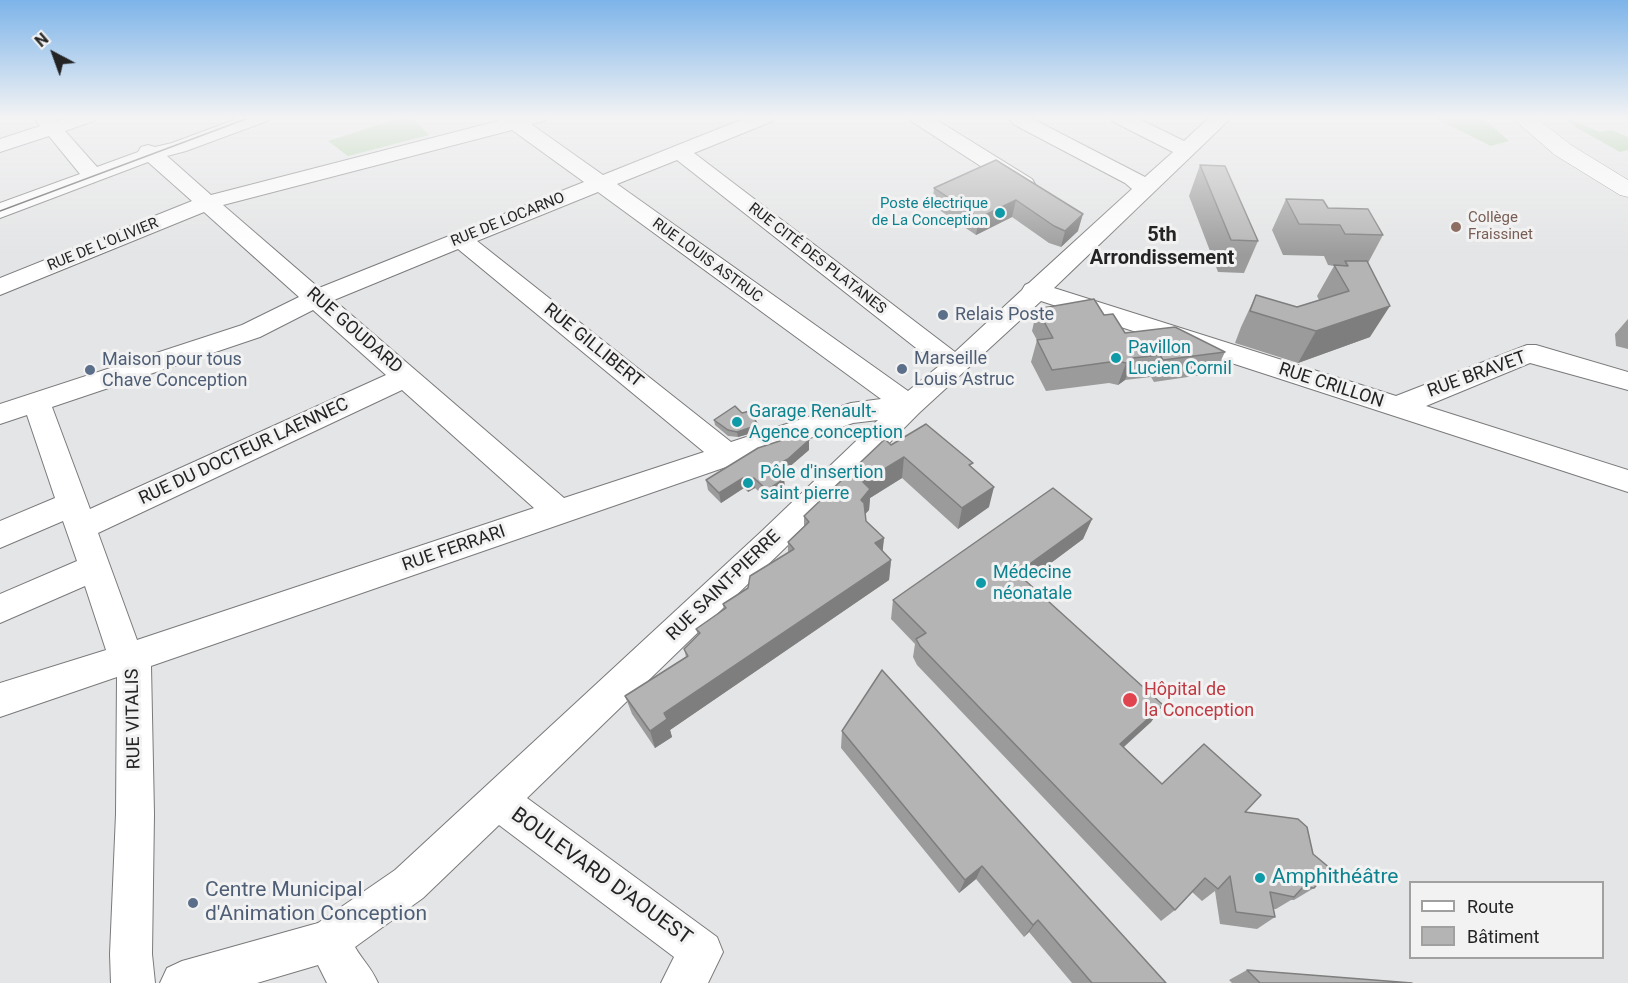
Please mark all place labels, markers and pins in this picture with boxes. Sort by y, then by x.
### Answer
place label: Poste électrique de La Conception [872,195,988,230]
marker: Poste électrique de La Conception [993,206,1007,220]
place label: Collège Fraissinet [1468,209,1533,244]
marker: Collège Fraissinet [1449,220,1463,234]
place label: Relais Poste [955,304,1054,326]
marker: Relais Poste [936,308,950,322]
place label: Pavillon Lucien Cornil [1128,337,1232,380]
place label: Marseille Louis Astruc [914,348,1014,391]
place label: Maison pour tous Chave Conception [102,349,247,392]
marker: Pavillon Lucien Cornil [1109,351,1123,365]
marker: Marseille Louis Astruc [895,362,909,376]
marker: Maison pour tous Chave Conception [83,363,97,377]
place label: Garage Renault- Agence conception [749,401,903,444]
marker: Garage Renault- Agence conception [730,415,744,429]
place label: Pôle d'insertion saint pierre [760,462,883,504]
marker: Pôle d'insertion saint pierre [741,476,755,490]
place label: Médecine néonatale [993,562,1072,604]
marker: Médecine néonatale [974,576,988,590]
place label: Hôpital de la Conception [1144,679,1254,722]
marker: Hôpital de la Conception [1121,691,1139,709]
place label: Amphithéâtre [1272,865,1399,891]
marker: Amphithéâtre [1253,871,1267,885]
place label: Centre Municipal d'Animation Conception [205,878,427,928]
marker: Centre Municipal d'Animation Conception [186,896,200,910]

